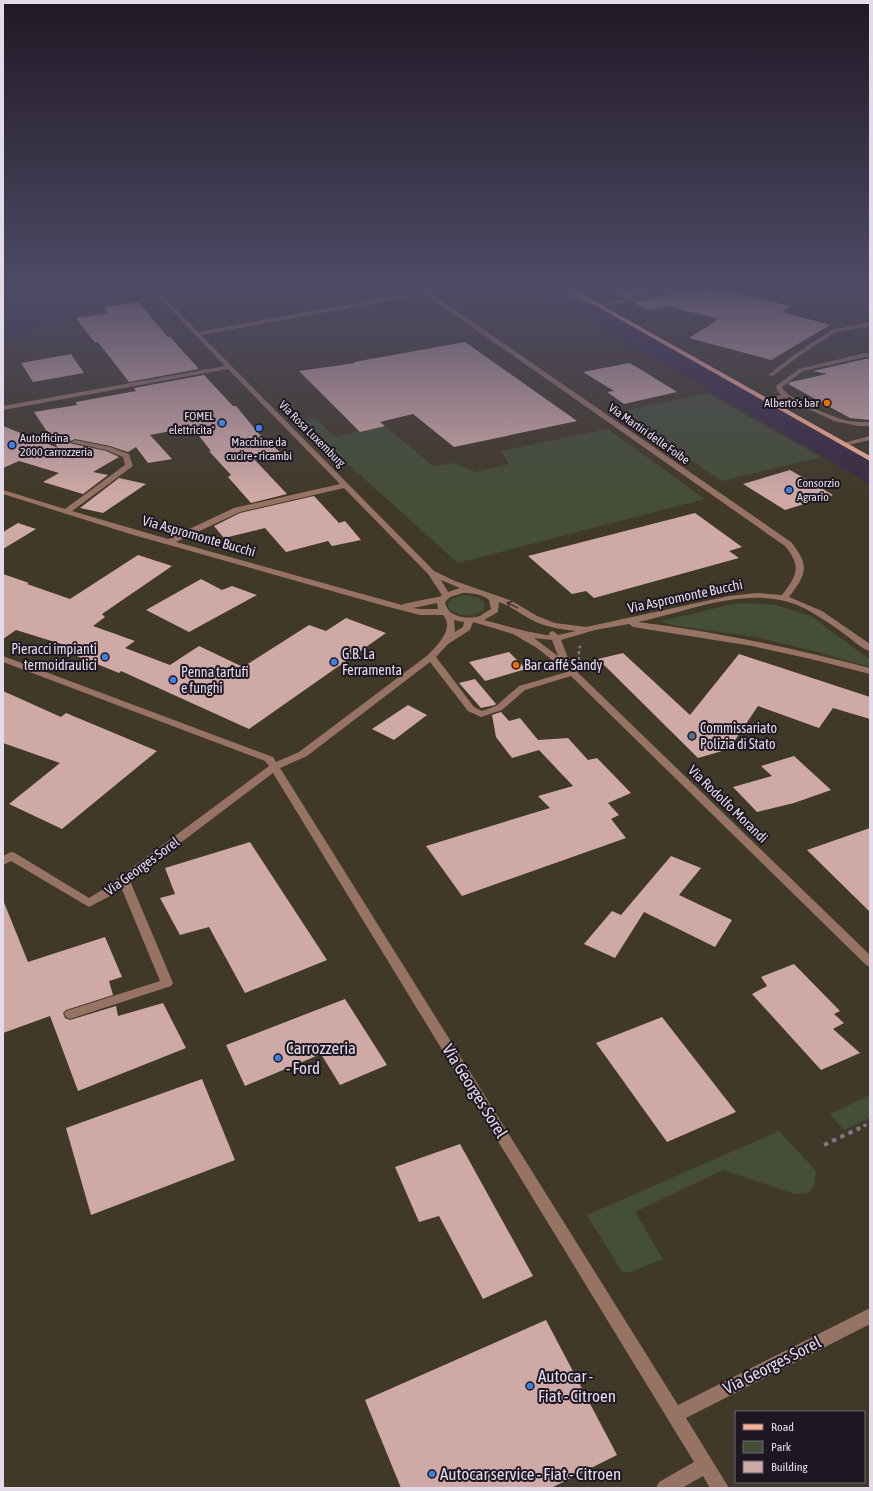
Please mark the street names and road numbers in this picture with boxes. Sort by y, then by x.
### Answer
street label: Via Rosa Luxemburg [276,398,349,471]
street label: Via Martiri delle Foibe [606,401,692,467]
street label: Via Aspromonte Bucchi [141,512,257,560]
street label: Via Aspromonte Bucchi [626,576,744,616]
street label: Via Rodolfo Morandi [685,762,771,846]
street label: Via Georges Sorel [102,833,183,898]
street label: Via Georges Sorel [438,1040,512,1142]
street label: Via Georges Sorel [720,1332,825,1398]

